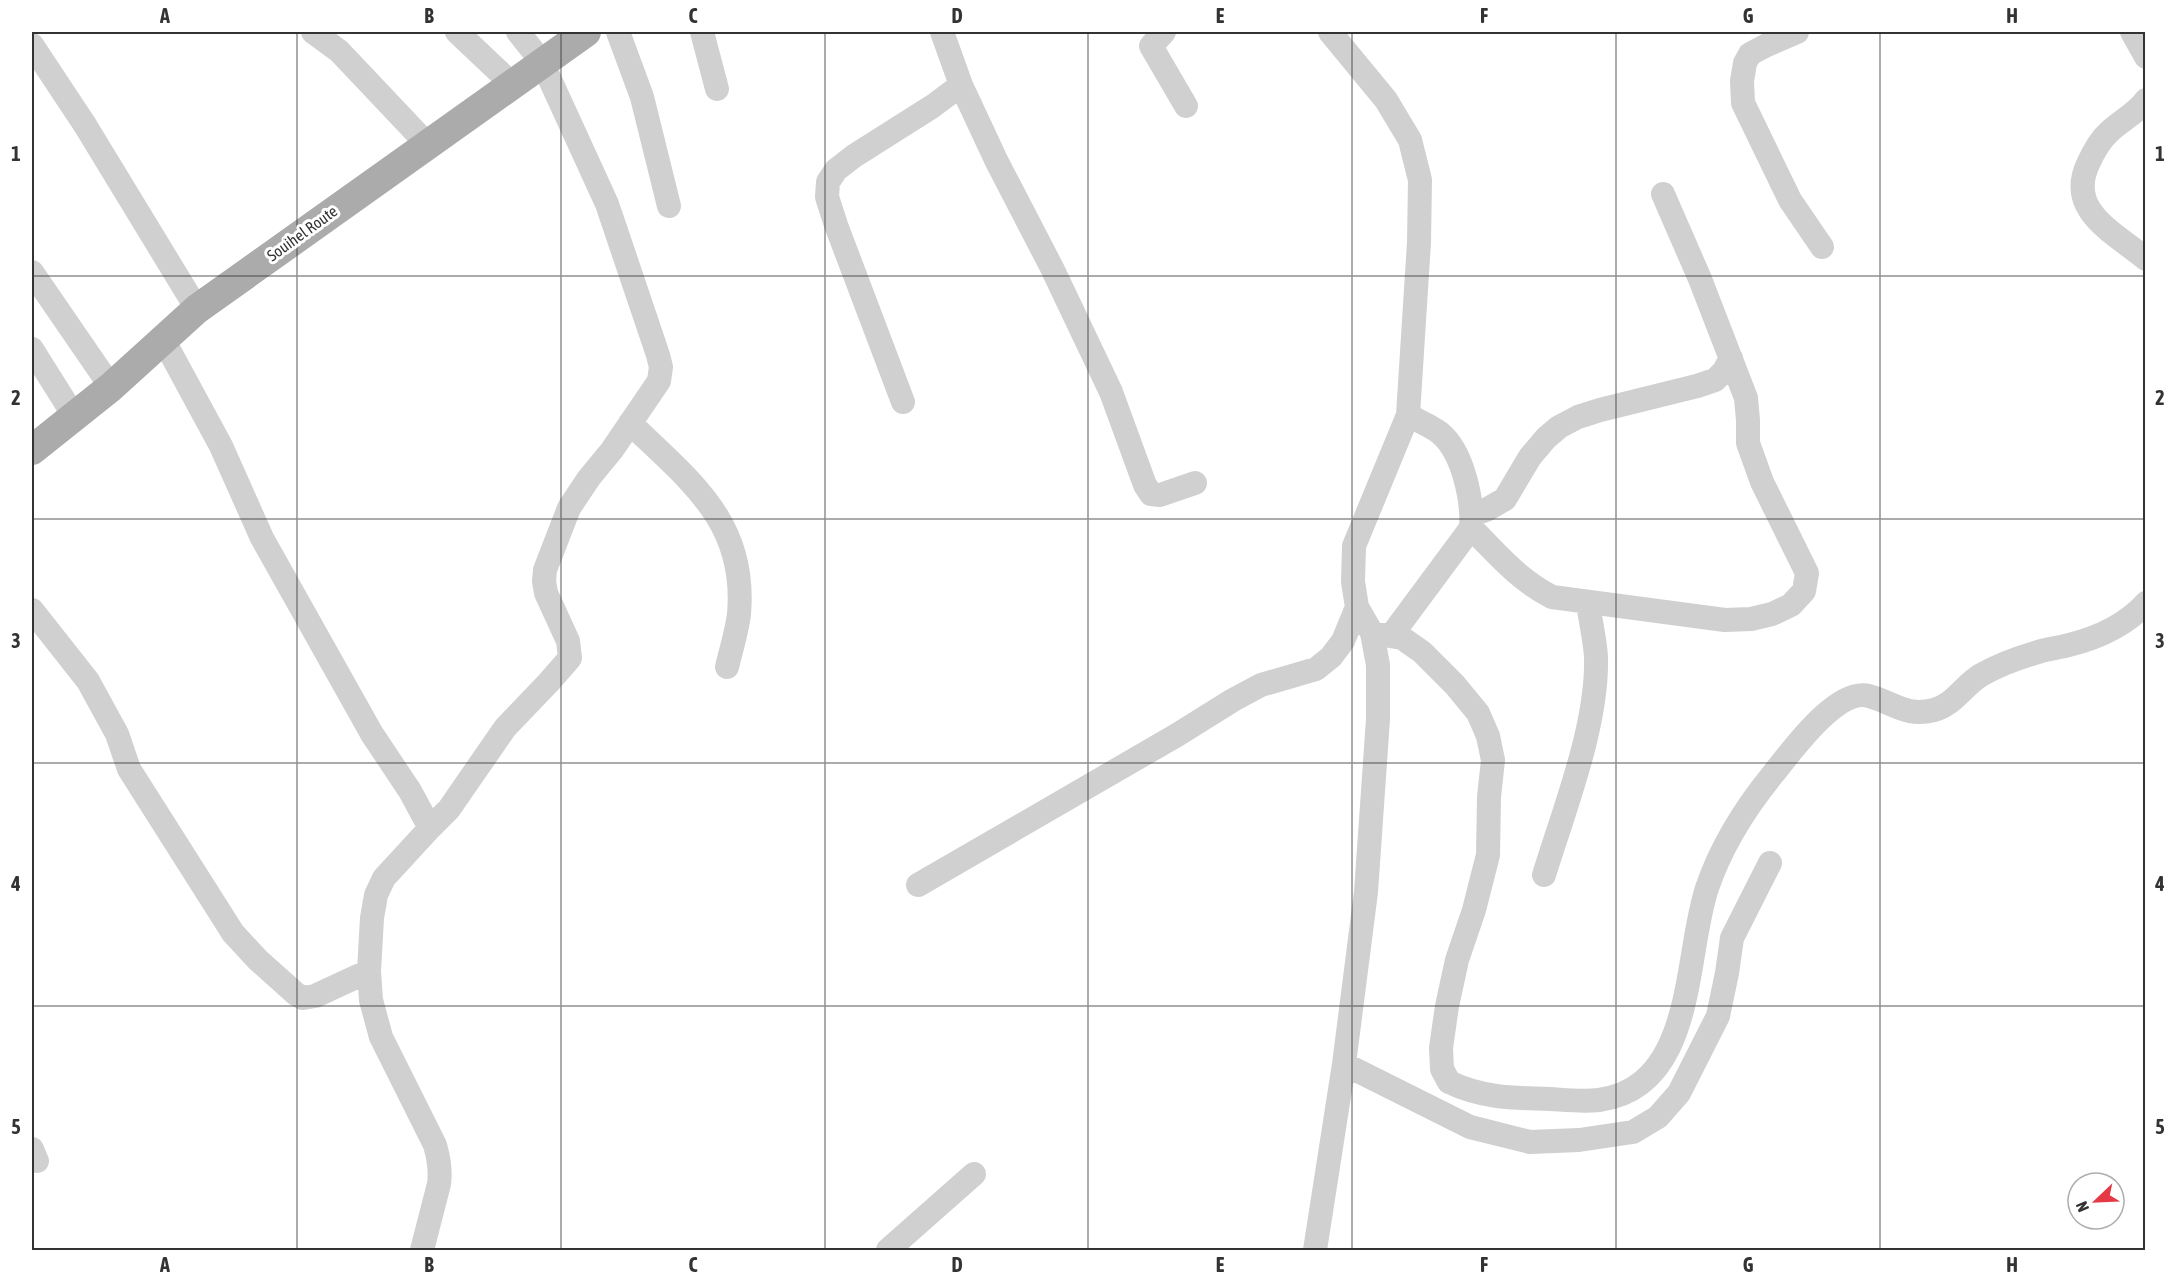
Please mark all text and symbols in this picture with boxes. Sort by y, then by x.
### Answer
text: A [159,4,170,27]
text: B [424,4,434,27]
text: C [689,4,698,27]
text: D [951,4,963,27]
text: E [1216,4,1225,27]
text: F [1480,4,1488,27]
text: G [1743,4,1754,27]
text: H [2006,4,2018,27]
text: 1 [11,142,21,165]
text: 1 [2155,142,2165,165]
street label: Souihel Route [264,202,340,264]
text: 2 [11,386,21,409]
text: 2 [2155,386,2165,409]
text: 3 [11,629,21,652]
text: 3 [2155,629,2165,652]
text: 4 [10,872,21,895]
text: 4 [2154,872,2165,895]
text: 5 [11,1115,21,1138]
text: 5 [2155,1115,2165,1138]
north arrow [2066,1171,2126,1231]
text: N [2072,1199,2092,1215]
text: A [159,1253,170,1276]
text: B [424,1253,434,1276]
text: C [689,1253,698,1276]
text: D [951,1253,963,1276]
text: E [1216,1253,1225,1276]
text: F [1480,1253,1488,1276]
text: G [1743,1253,1754,1276]
text: H [2006,1253,2018,1276]

